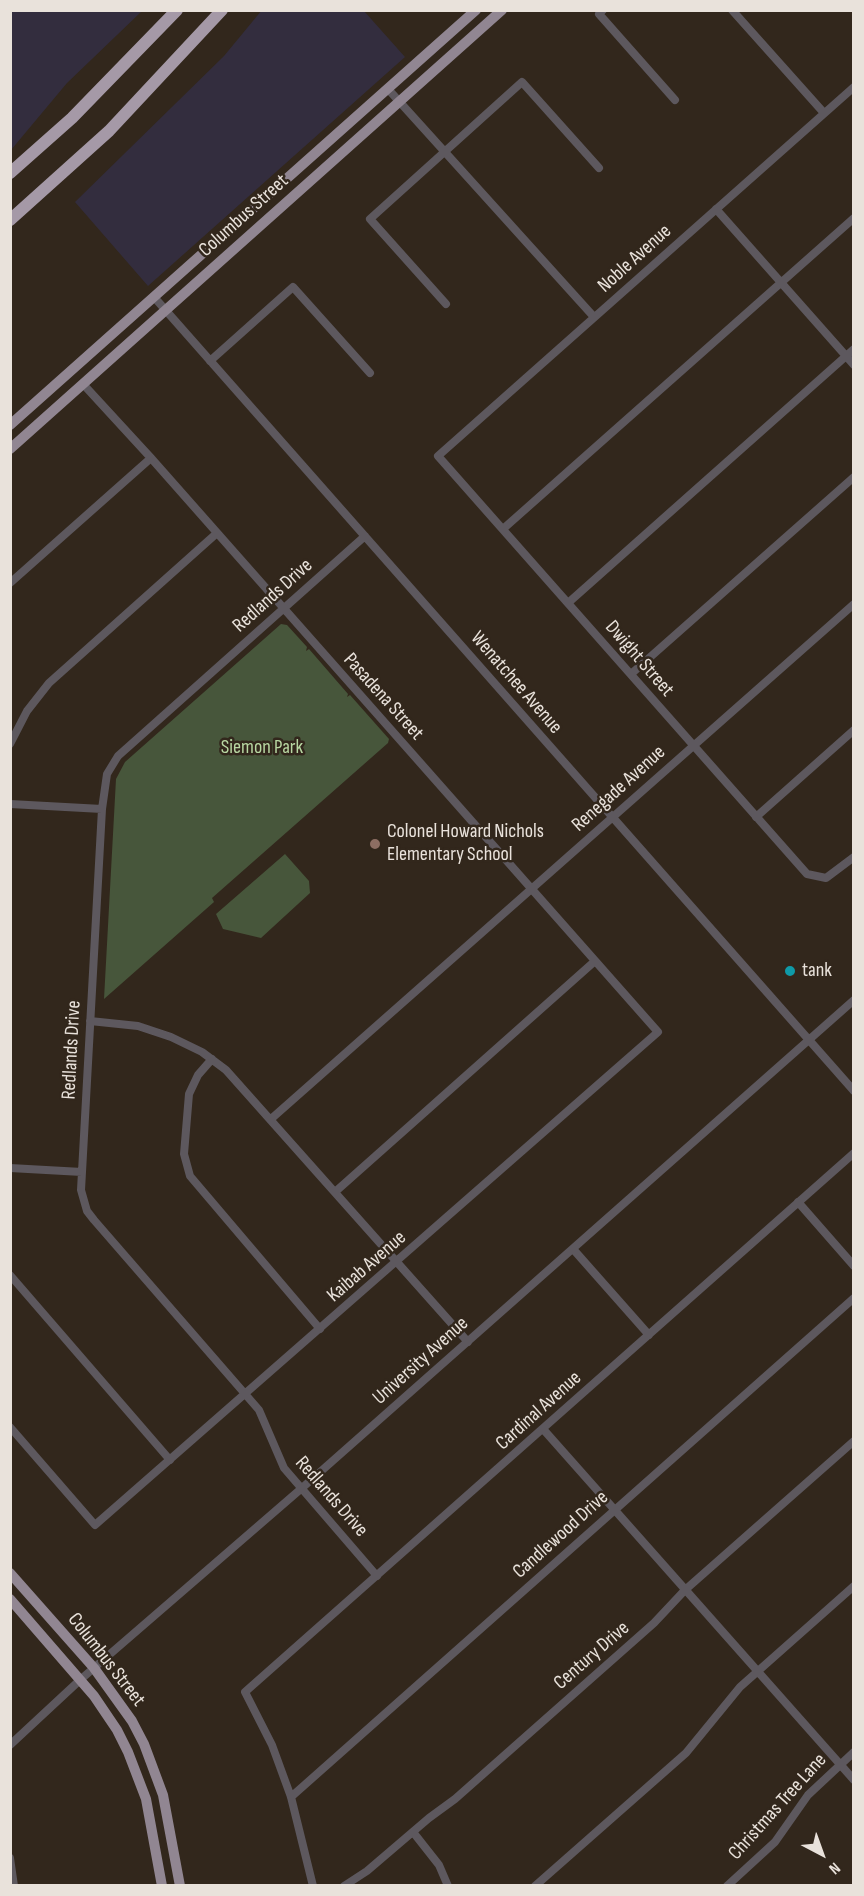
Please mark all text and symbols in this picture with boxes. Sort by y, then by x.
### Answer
street label: Columbus Street [194,170,294,262]
street label: Noble Avenue [593,220,677,298]
street label: Redlands Drive [228,554,318,638]
street label: Dwight Street [599,616,679,702]
street label: Wenatchee Avenue [465,627,567,739]
street label: Pasadena Street [338,649,428,745]
park label: Siemon Park [221,736,303,760]
street label: Renegade Avenue [567,741,671,837]
place label: Colonel Howard Nichols Elementary School [387,820,544,867]
marker: Colonel Howard Nichols Elementary School [368,837,382,851]
place label: tank [802,959,832,983]
marker: tank [783,964,797,978]
street label: Redlands Drive [57,1000,87,1100]
street label: Kaibab Avenue [323,1226,411,1308]
street label: University Avenue [368,1312,474,1410]
street label: Cardinal Avenue [491,1366,587,1456]
street label: Redlands Drive [289,1452,373,1542]
street label: Candlewood Drive [508,1486,614,1584]
street label: Columbus Street [62,1608,150,1712]
street label: Century Drive [549,1617,635,1695]
street label: Christmas Tree Lane [724,1749,832,1865]
north arrow [792,1824,852,1884]
text: N [825,1858,844,1878]

